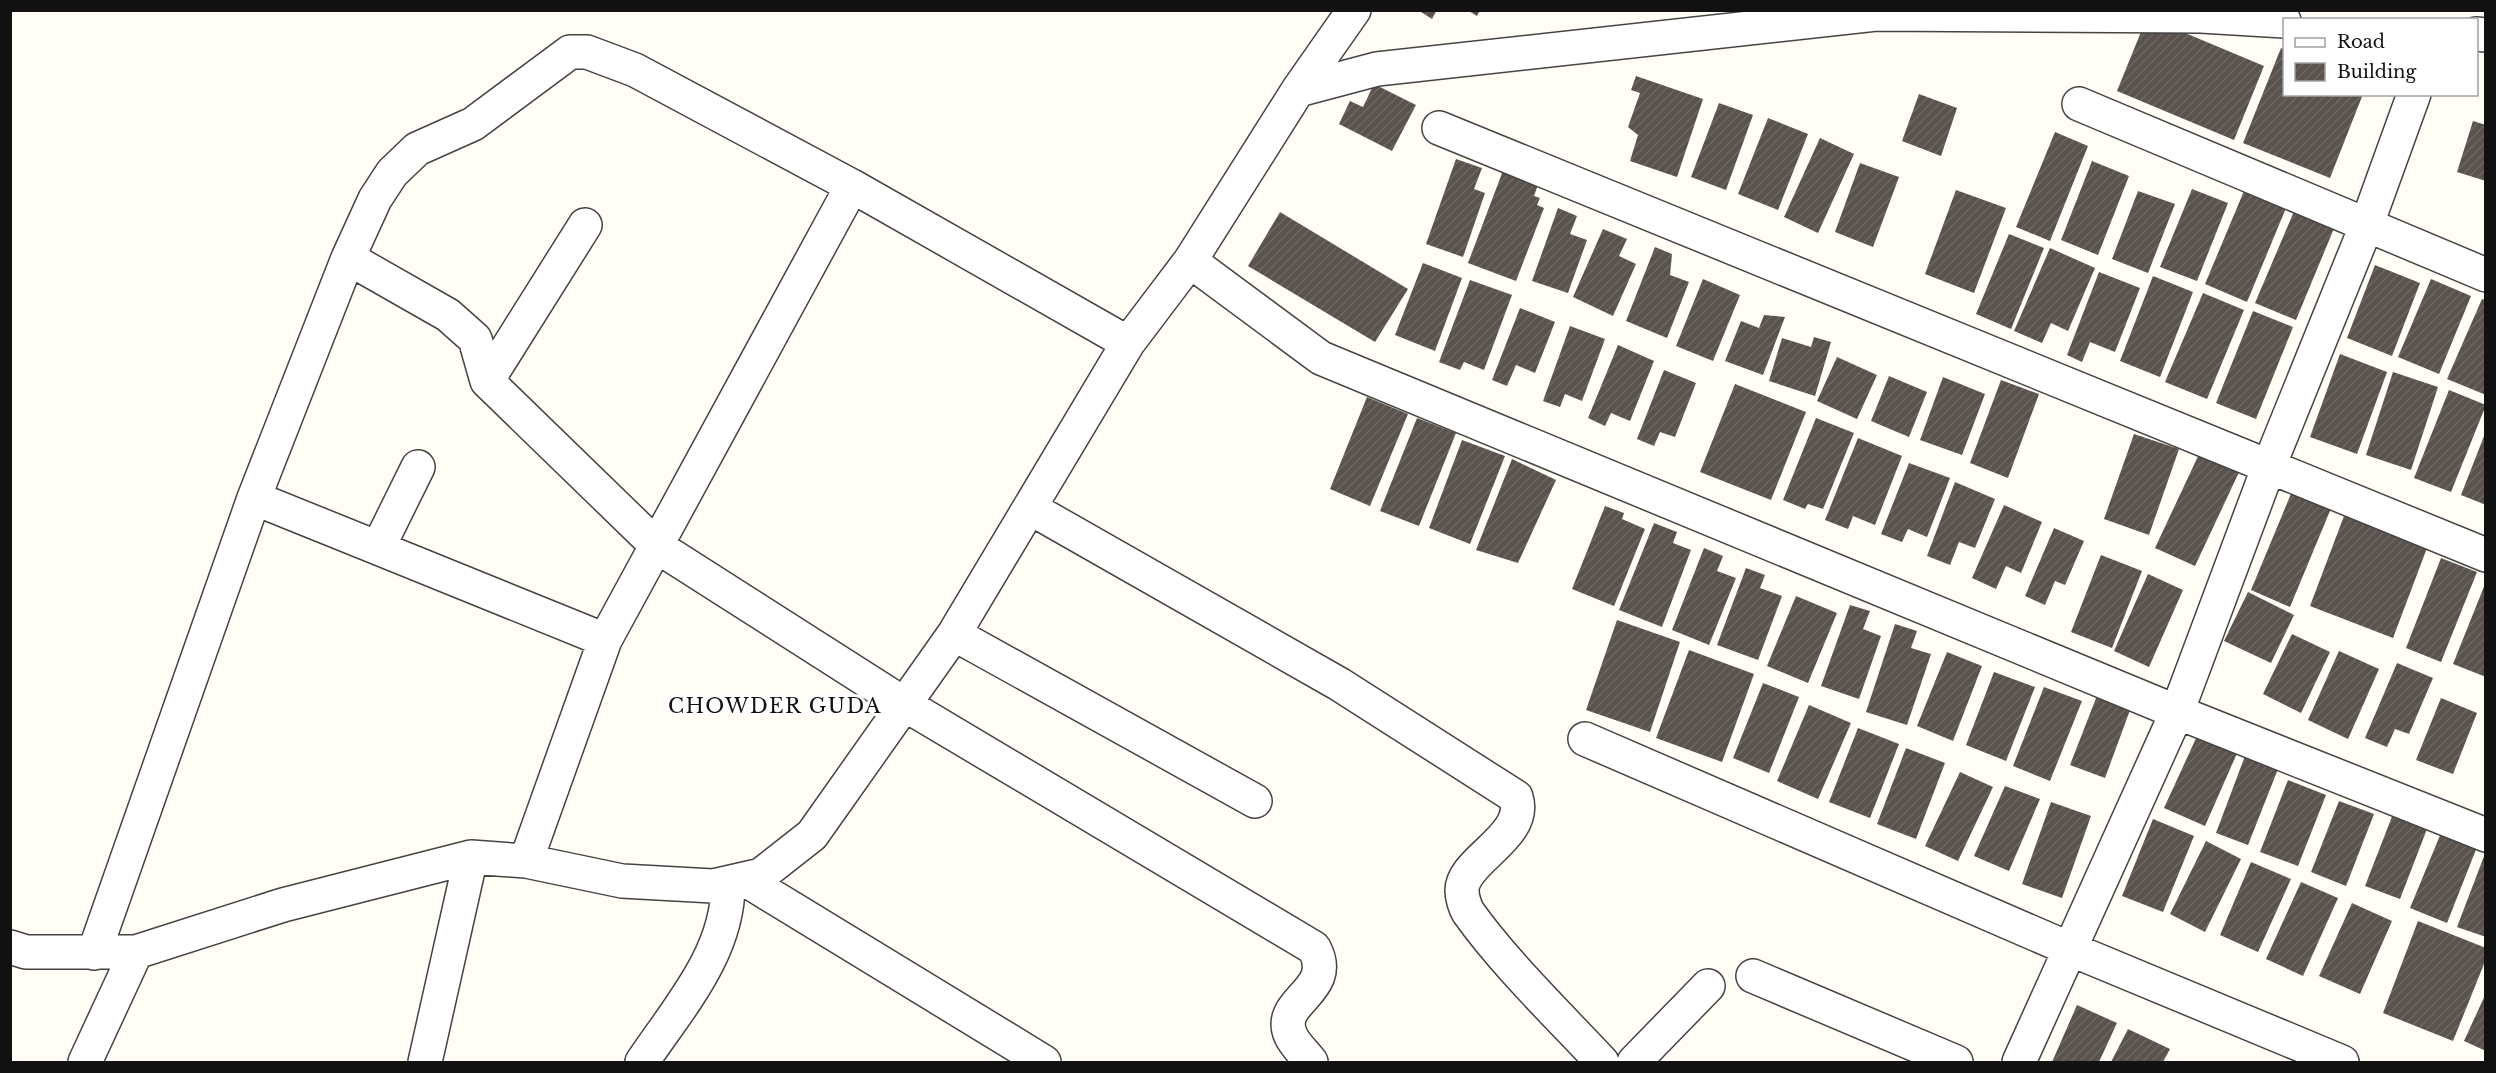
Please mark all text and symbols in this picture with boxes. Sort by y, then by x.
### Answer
legend [2283,18,2478,96]
text: Road [2337,31,2385,53]
text: Building [2337,61,2416,83]
district label: CHOWDER GUDA [668,694,882,718]

